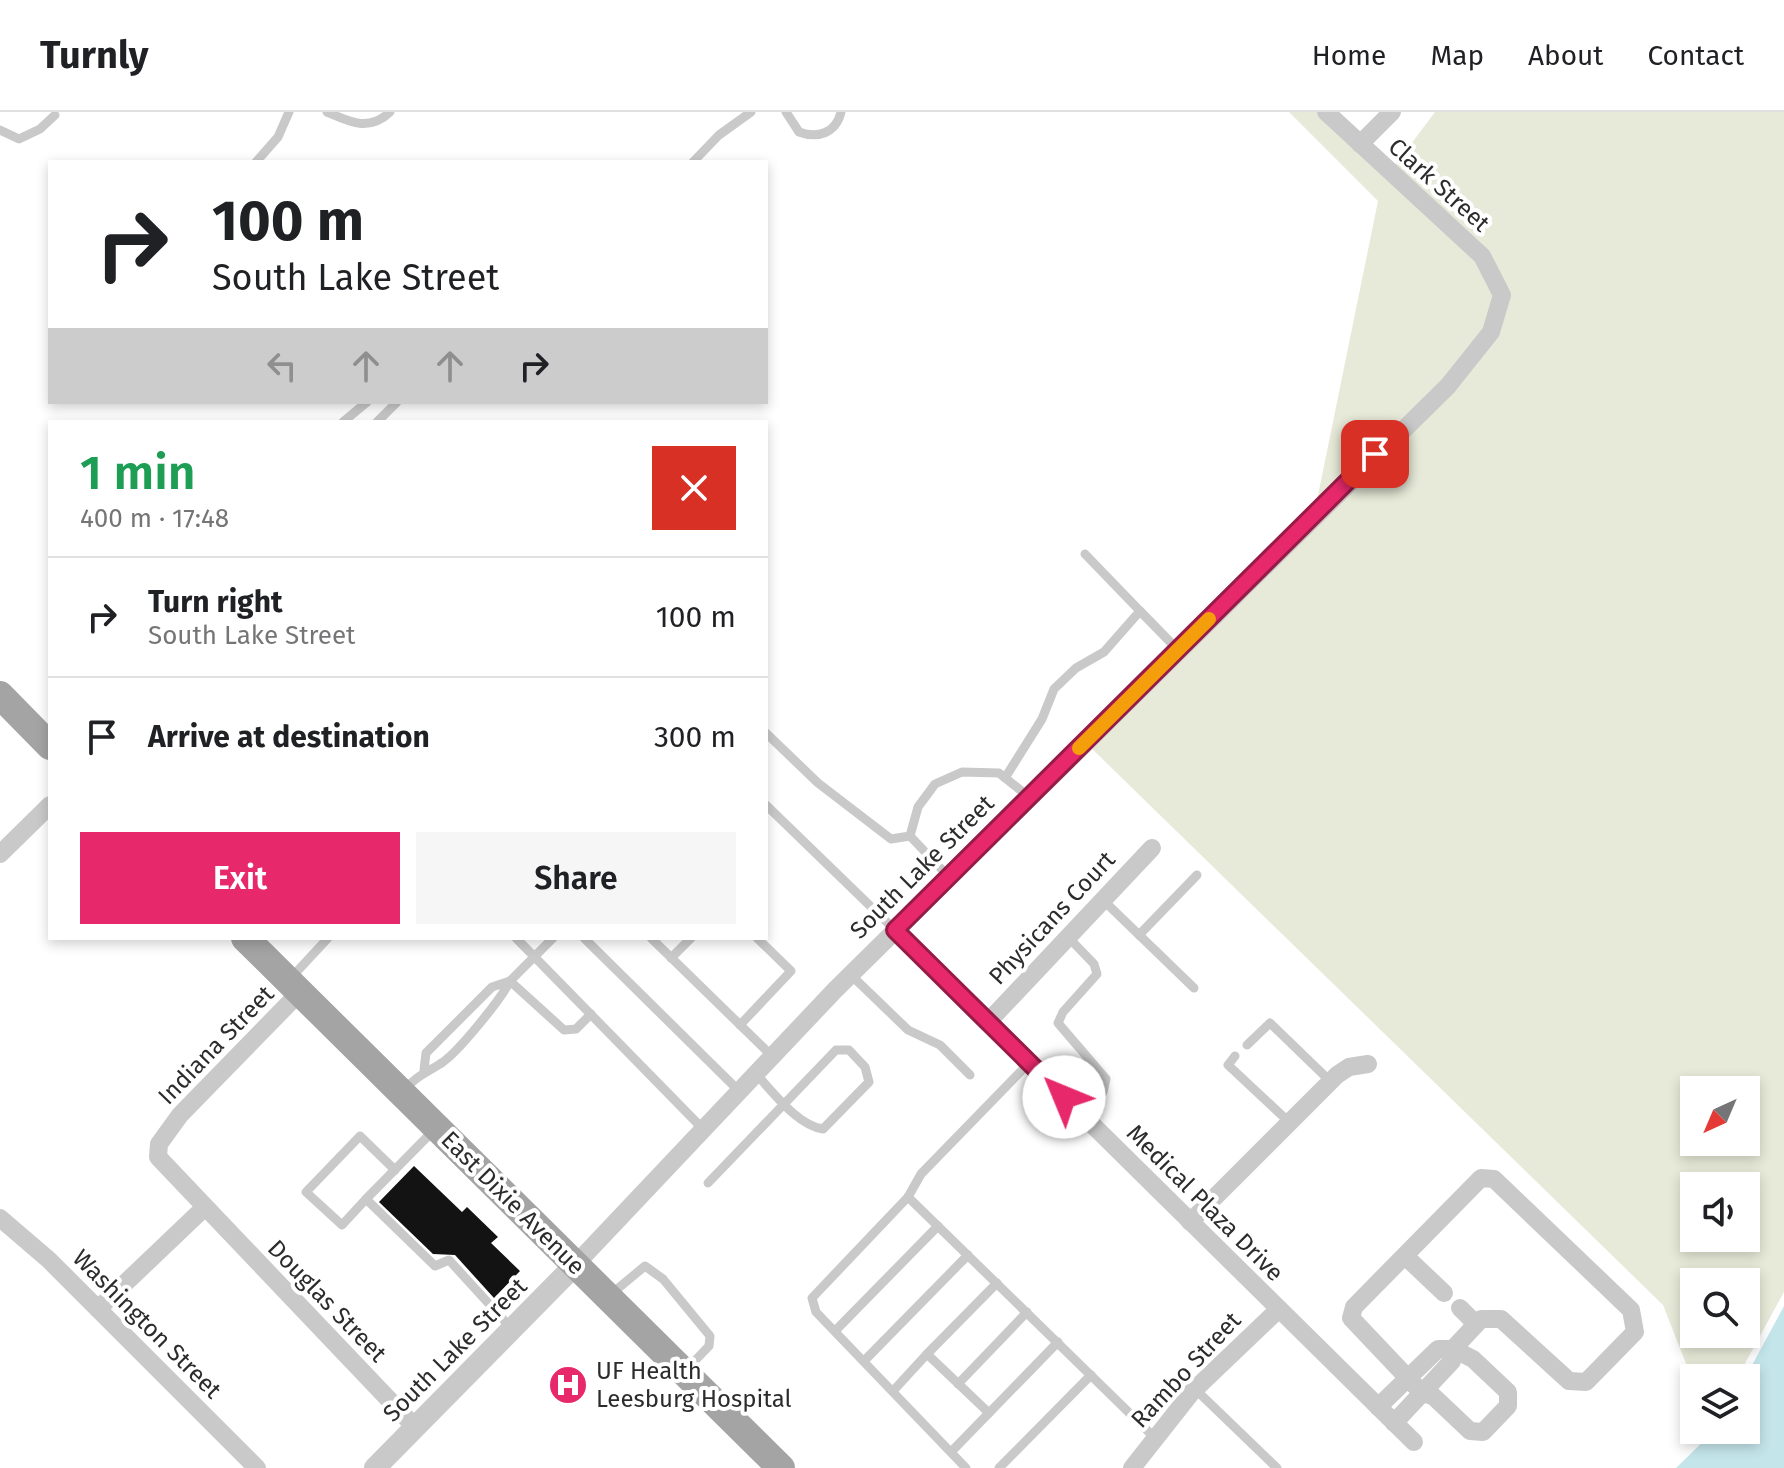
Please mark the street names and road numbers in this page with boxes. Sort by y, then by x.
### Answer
street label: Clark Street [1383,132,1496,238]
street label: South Lake Street [844,789,1000,945]
street label: Physicans Court [983,845,1121,990]
street label: Indiana Street [152,980,280,1110]
street label: Medical Plaza Drive [1121,1119,1289,1287]
street label: East Dixie Avenue [435,1125,591,1281]
street label: Douglas Street [262,1234,392,1368]
street label: Washington Street [67,1244,227,1404]
street label: South Lake Street [377,1272,533,1428]
street label: Rambo Street [1125,1306,1247,1434]

